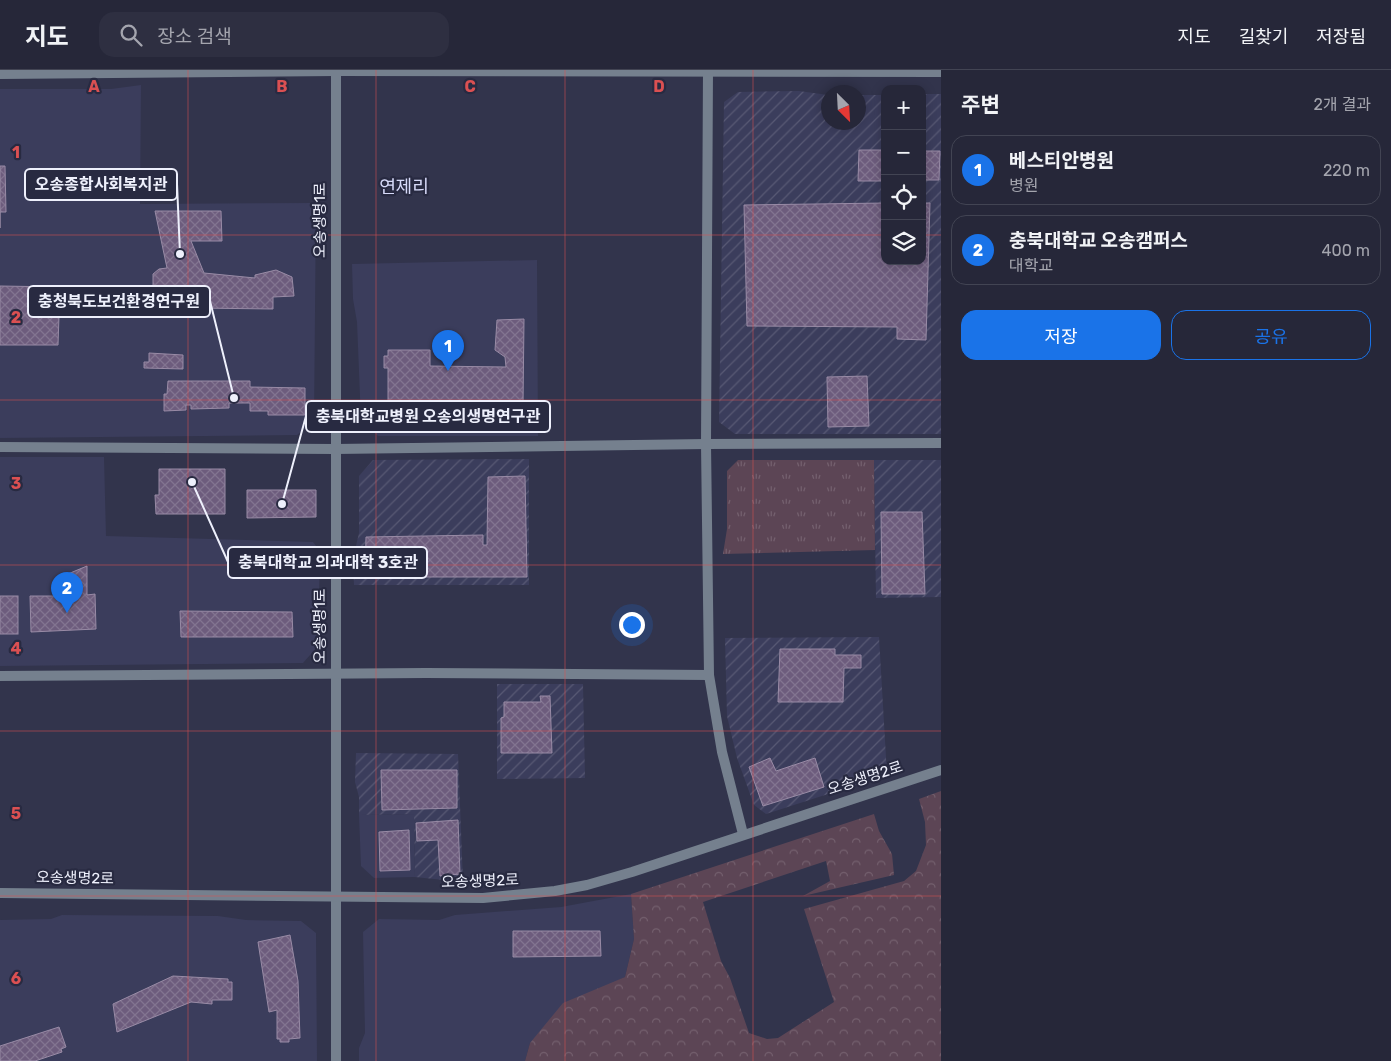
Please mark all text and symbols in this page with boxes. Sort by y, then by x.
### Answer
search box [99,12,449,57]
icon: search [117,21,145,49]
text: 지도 [25,23,69,51]
text: 장소 검색 [157,25,232,48]
text: 지도 [1178,26,1211,48]
text: 길찾기 [1239,26,1288,48]
text: 저장됨 [1316,26,1366,48]
text: A [88,77,100,96]
text: B [276,77,288,96]
text: C [464,77,476,96]
text: D [653,77,665,96]
north arrow [821,85,866,130]
map controls [881,85,926,265]
button: + [881,85,926,130]
text: 주변 [961,92,1000,117]
text: 2개 결과 [1314,95,1371,114]
button: − [881,130,926,175]
text: 1 [12,143,20,162]
text: 베스티안병원 [1009,149,1114,172]
text: 1 [974,161,982,180]
text: 220 m [1323,161,1370,180]
callout: 오송종합사회복지관 [25,169,177,200]
text: 오송종합사회복지관 [35,175,168,194]
button: locate [881,175,926,220]
district label: 연제리 [379,176,429,198]
text: 병원 [1009,176,1038,195]
street label: 오송생명1로 [311,182,329,258]
button: layers [881,220,926,265]
text: 충북대학교 오송캠퍼스 [1009,229,1188,252]
text: 2 [973,241,983,260]
text: 400 m [1322,241,1370,260]
text: 대학교 [1009,256,1053,275]
callout: 충청북도보건환경연구원 [28,286,210,317]
text: 충청북도보건환경연구원 [38,292,200,311]
text: 2 [11,308,21,327]
button: 저장 [961,310,1161,360]
button: 공유 [1171,310,1371,360]
pin: 1 [432,330,464,371]
callout: 충북대학교병원 오송의생명연구관 [306,401,550,432]
text: 충북대학교병원 오송의생명연구관 [316,407,540,426]
text: 3 [11,474,21,493]
callout: 충북대학교 의과대학 3호관 [228,547,427,578]
text: 충북대학교 의과대학 3호관 [238,553,418,572]
pin: 2 [51,572,83,613]
street label: 오송생명1로 [311,588,329,664]
your location [619,612,645,638]
text: 4 [11,639,22,658]
street label: 오송생명2로 [825,757,905,799]
text: 5 [11,804,21,823]
street label: 오송생명2로 [36,868,114,888]
street label: 오송생명2로 [441,871,519,891]
text: 6 [11,969,21,988]

